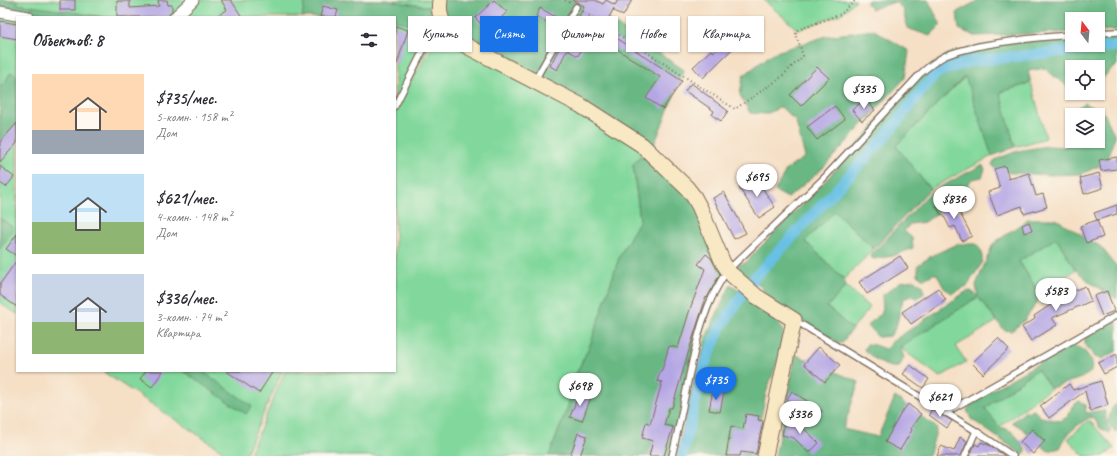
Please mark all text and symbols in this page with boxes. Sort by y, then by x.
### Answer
north arrow [1065,12,1105,52]
map controls [1065,12,1105,148]
chip: Купить [408,16,472,52]
chip: Снять [480,16,538,52]
chip: Фильтры [546,16,618,52]
chip: Новое [626,16,680,52]
chip: Квартира [688,16,764,52]
icon: filters [358,29,380,51]
text: Объектов: 8 [32,30,103,51]
button: locate [1065,60,1105,100]
pin: $335 [840,76,888,110]
text: $335 [852,81,876,97]
text: $735/мес. [156,88,217,109]
icon: home [64,90,112,138]
button: layers [1065,108,1105,148]
text: 5-комн. · 158 m² [156,109,232,125]
text: Дом [156,125,177,141]
pin: $695 [733,164,781,198]
text: $695 [745,169,769,185]
pin: $836 [930,186,978,220]
text: $621/мес. [156,188,217,209]
icon: home [64,190,112,238]
text: $836 [942,191,966,207]
text: 4-комн. · 148 m² [156,209,232,225]
text: Дом [156,225,177,241]
pin: $583 [1032,278,1080,312]
text: $583 [1044,283,1068,299]
text: $336/мес. [156,288,217,309]
icon: home [64,290,112,338]
text: 3-комн. · 74 m² [156,309,226,325]
text: Квартира [156,325,200,341]
pin: $735 [692,367,740,401]
text: $735 [704,372,728,388]
pin: $698 [556,373,604,407]
text: $698 [568,378,592,394]
pin: $621 [916,384,964,418]
text: $621 [928,389,952,405]
pin: $336 [776,401,824,435]
text: $336 [788,406,812,422]

